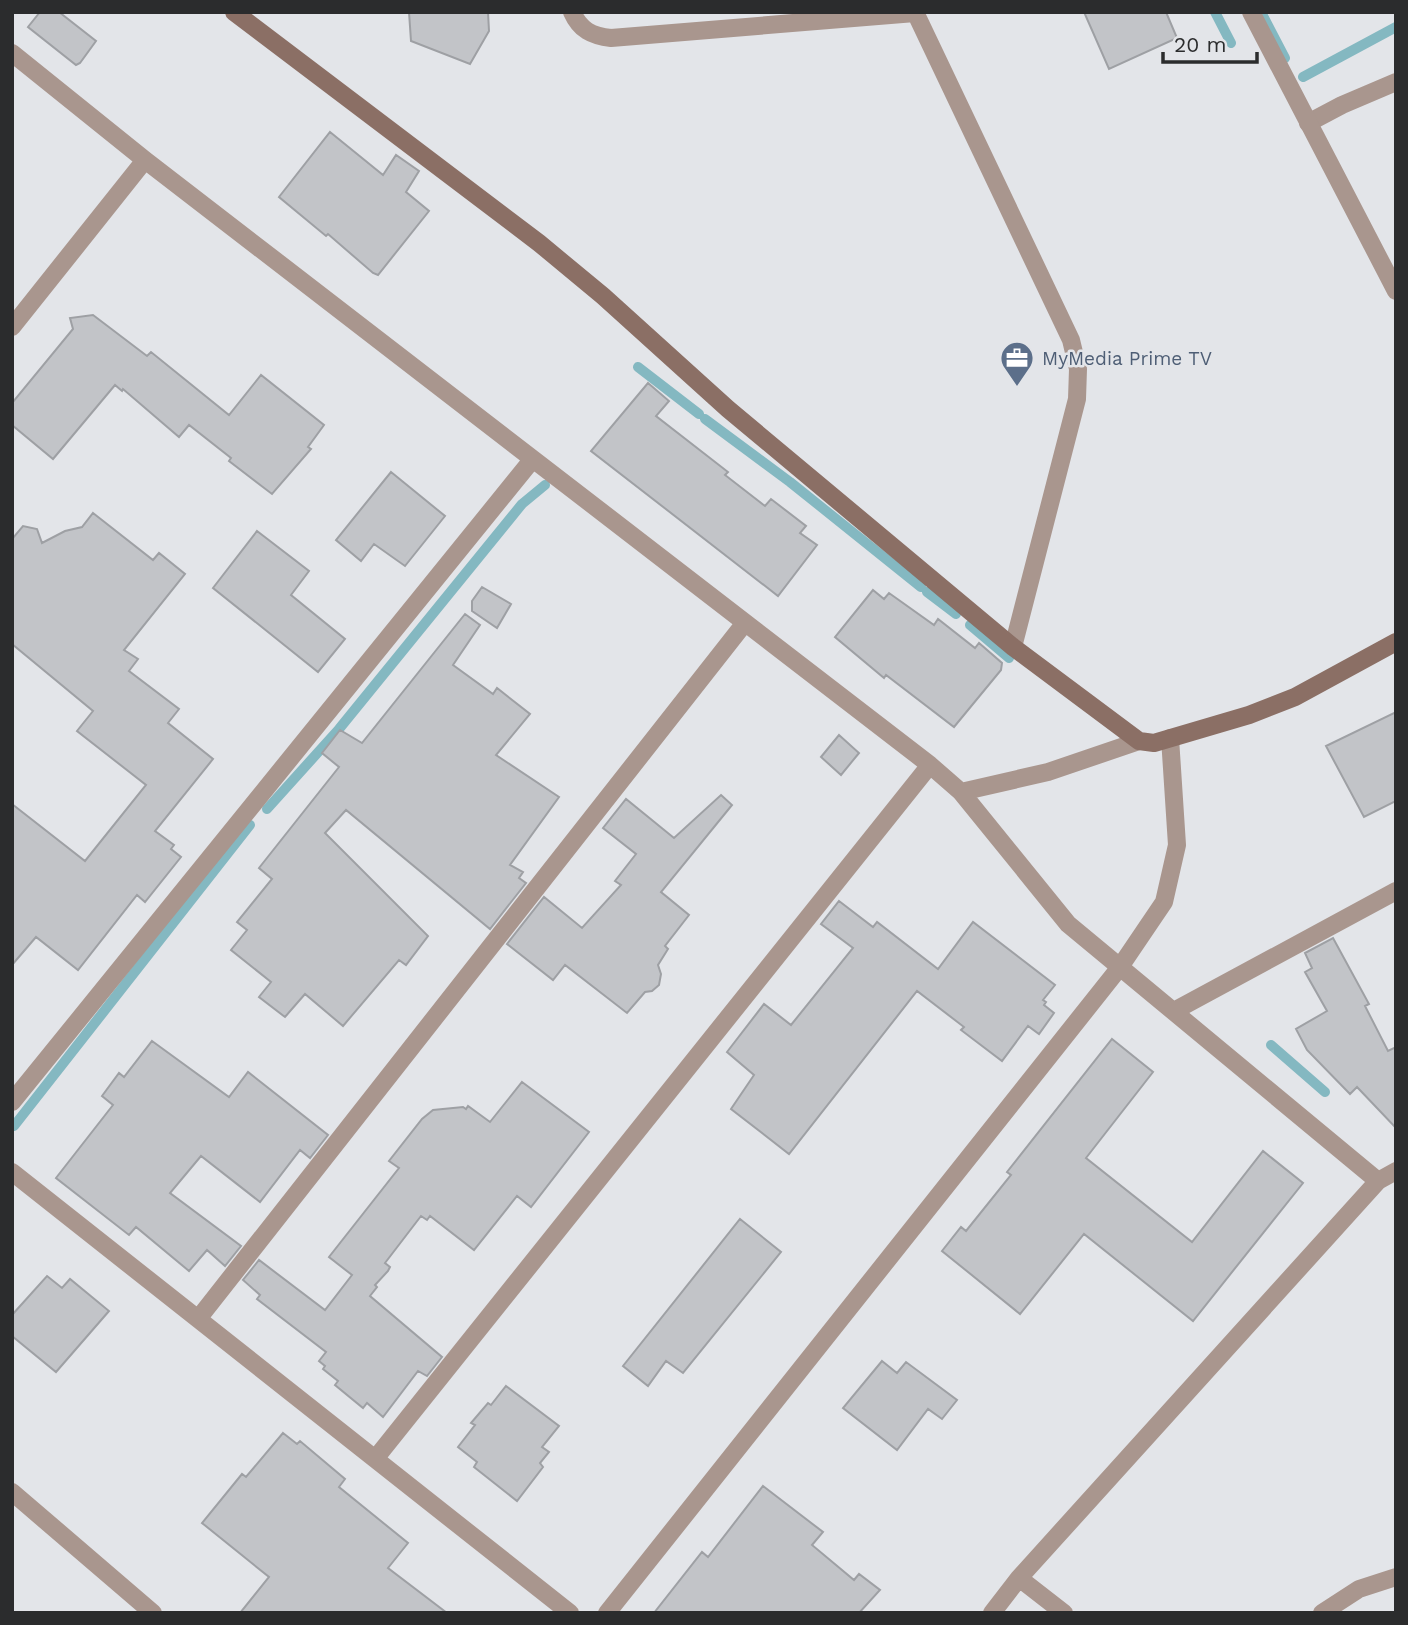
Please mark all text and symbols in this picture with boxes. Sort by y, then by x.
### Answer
scale bar [1163,21,1258,65]
text: 20 m [1174,32,1226,57]
office icon: MyMedia Prime TV [998,339,1036,388]
place label: MyMedia Prime TV [1042,347,1212,370]

